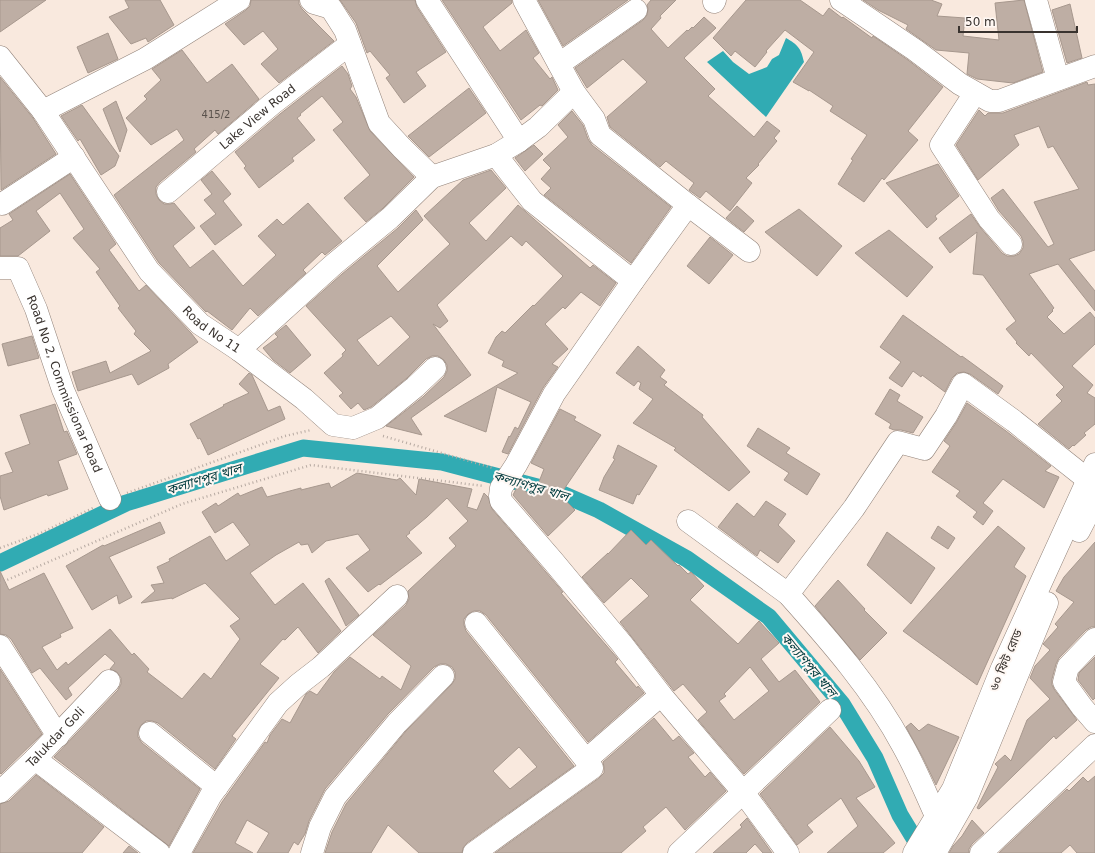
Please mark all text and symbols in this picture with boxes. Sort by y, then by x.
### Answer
scale bar [959,8,1077,34]
text: 50 m [965,15,996,29]
street label: Lake View Road [217,81,298,152]
house number: 415/2 [202,109,230,120]
street label: Road No 2, Commissionar Road [24,293,105,475]
street label: Road No 11 [180,303,243,356]
water label: কল্যাণপুর খাল [165,460,246,498]
water label: কল্যাণপুর খাল [492,468,573,505]
street label: ৬০ ফিট রোড [986,627,1025,693]
water label: কল্যাণপুর খাল [778,630,841,702]
street label: Talukdar Goli [23,704,87,771]

